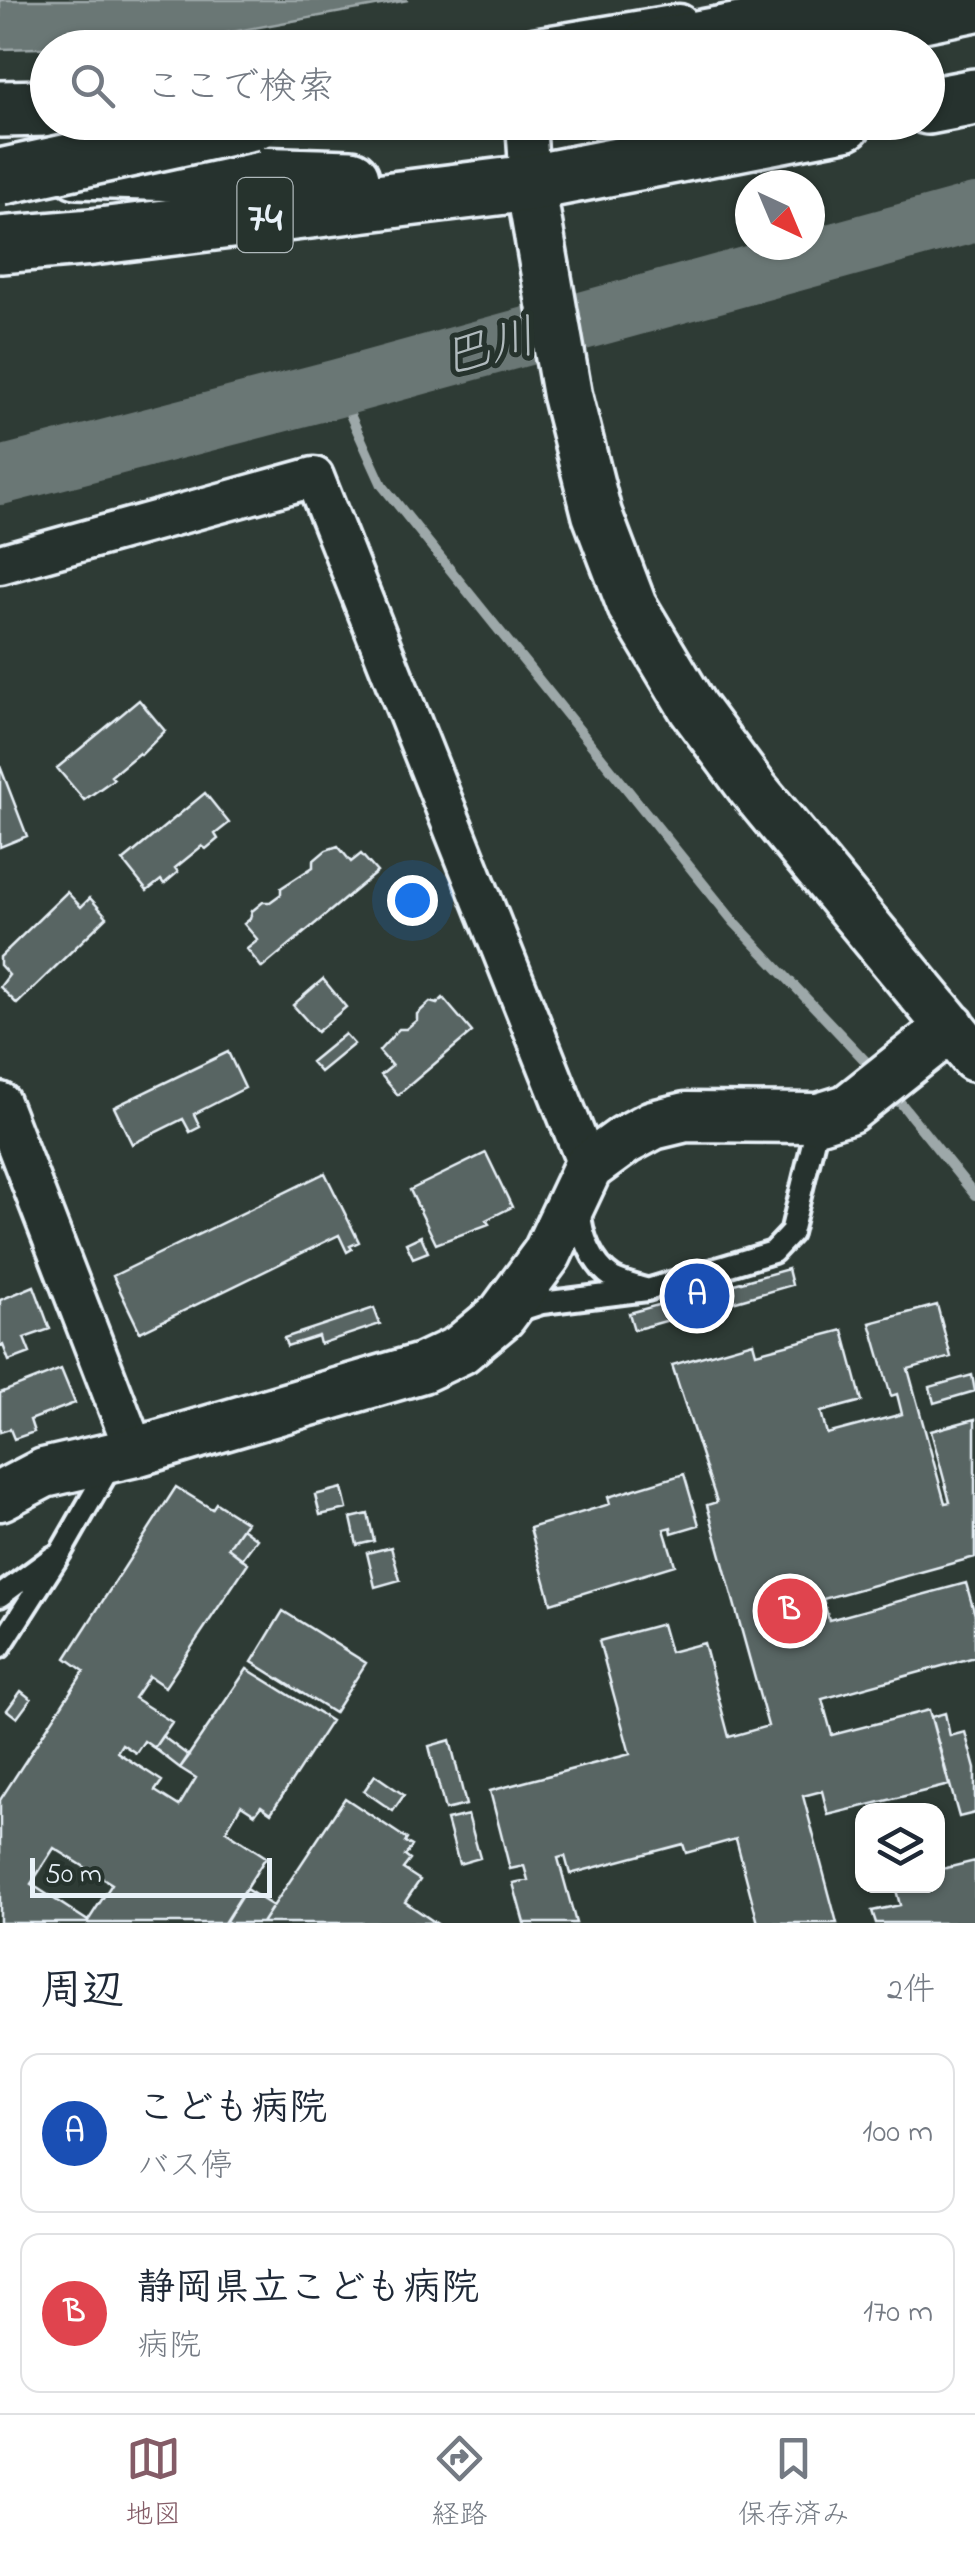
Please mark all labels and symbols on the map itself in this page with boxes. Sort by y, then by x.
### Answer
north arrow [735,170,825,260]
road number: 74 [238,178,292,252]
water label: 巴川 [434,304,545,396]
your location [387,875,438,926]
pin: A [664,1258,730,1334]
pin: B [758,1574,822,1648]
scale bar [30,1853,272,1898]

